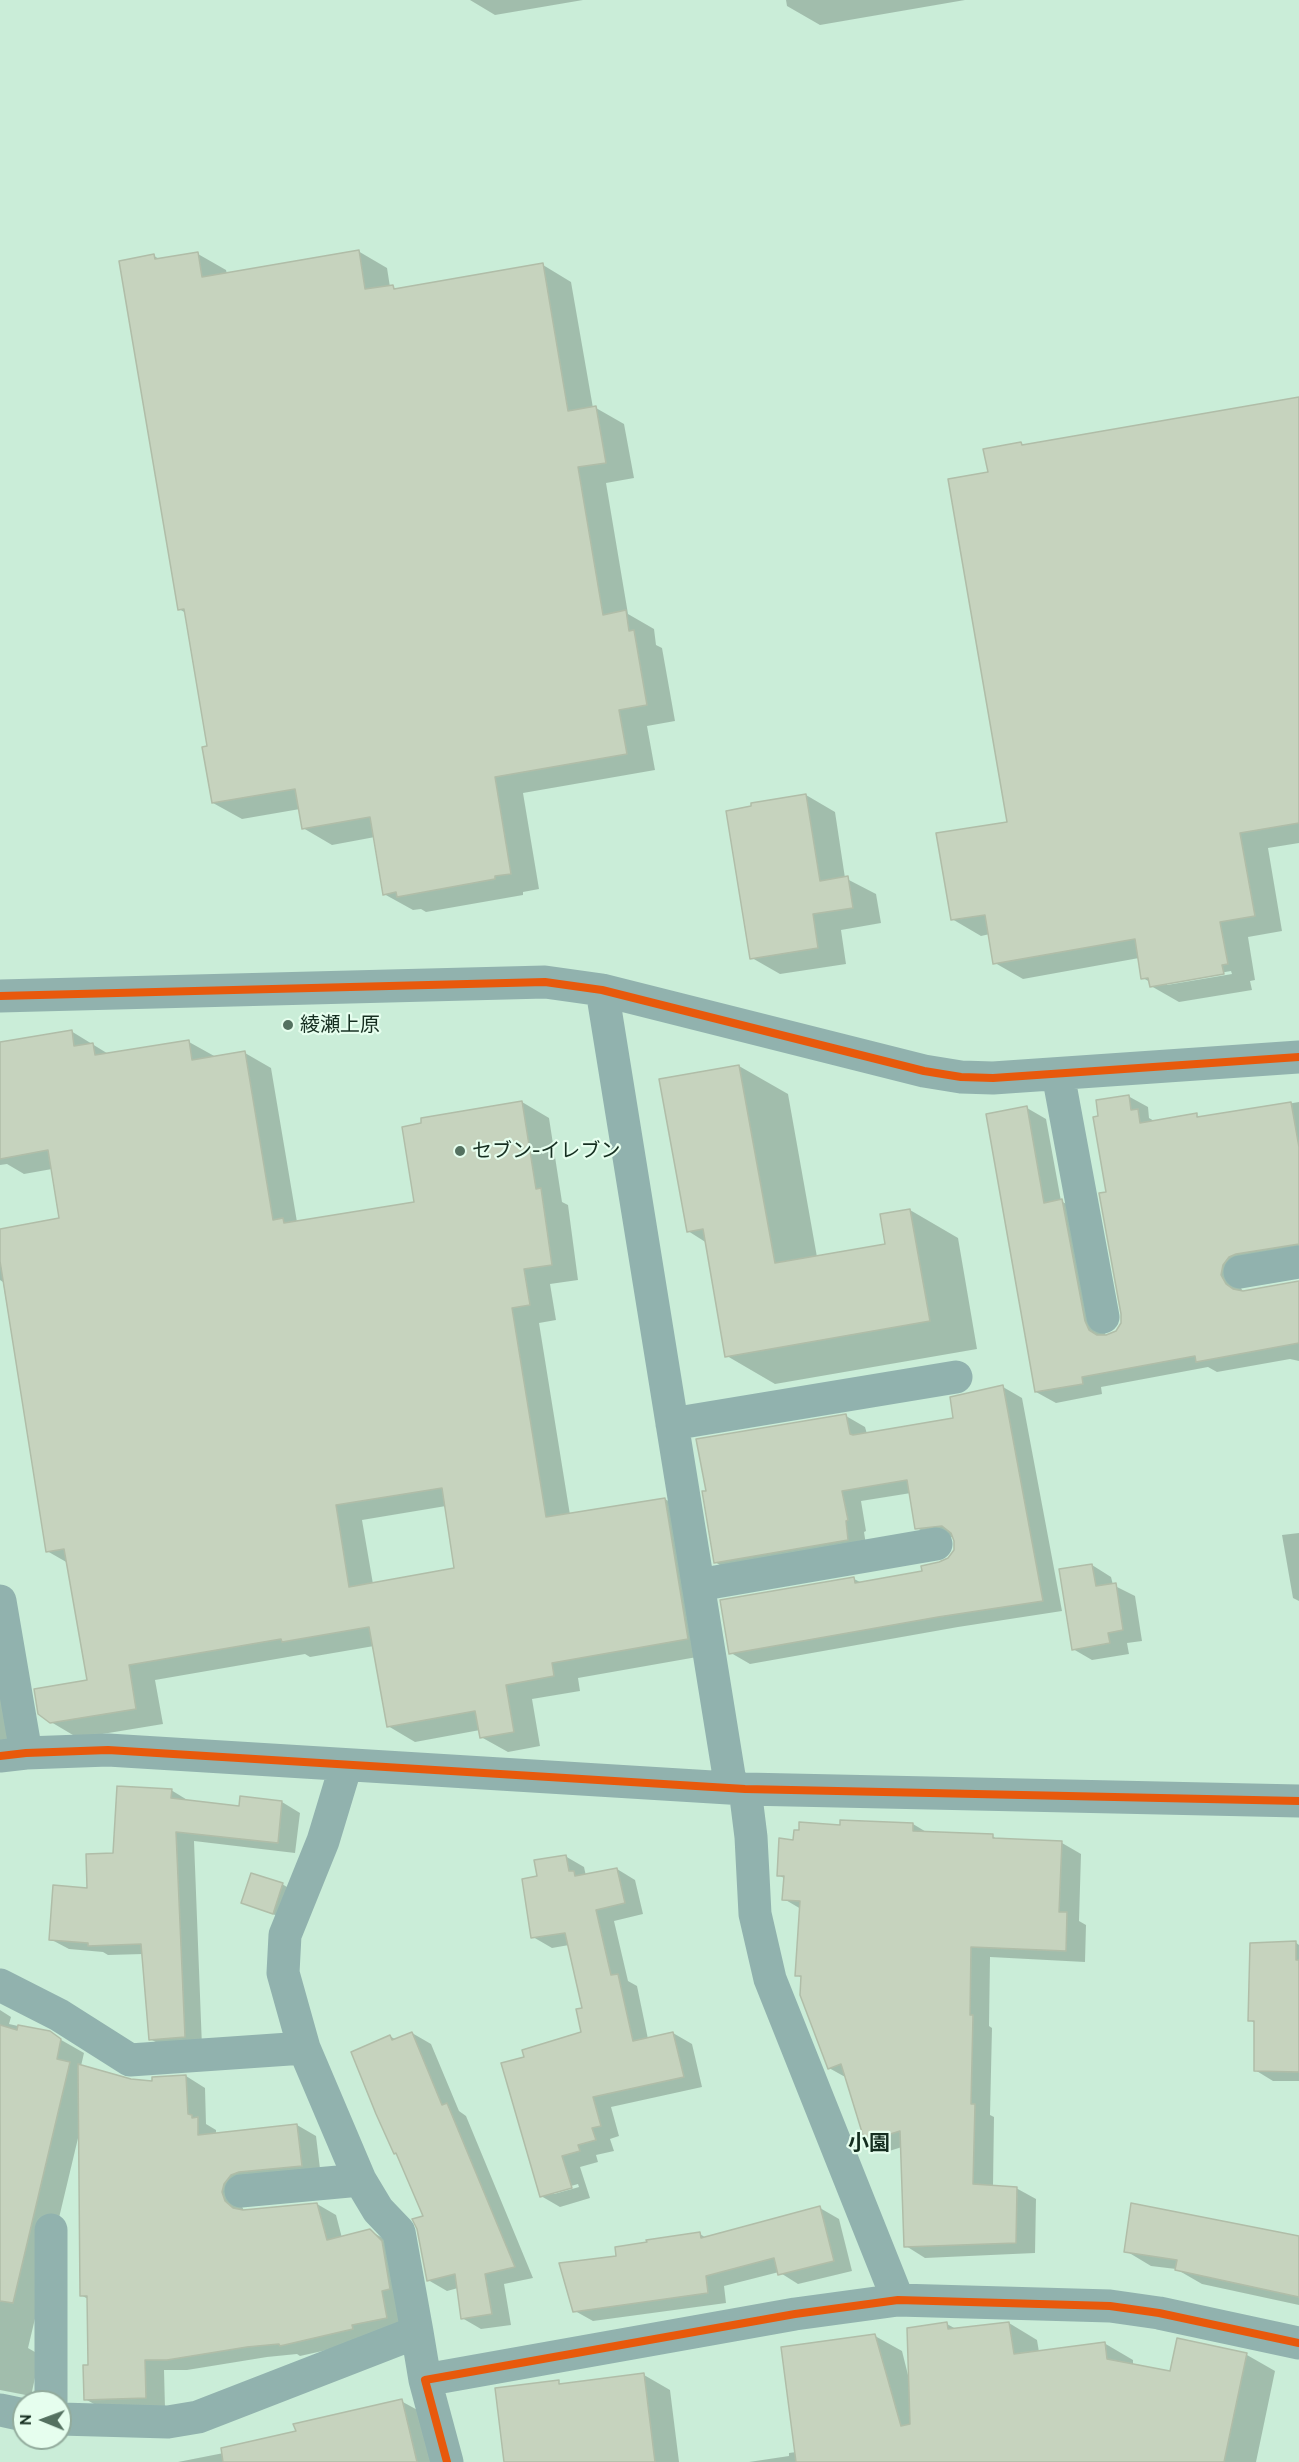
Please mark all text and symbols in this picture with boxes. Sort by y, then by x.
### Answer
place label: 綾瀬上原 [300,1013,380,1037]
marker: 綾瀬上原 [281,1018,295,1032]
place label: セブン-イレブン [472,1139,620,1163]
marker: セブン-イレブン [453,1144,467,1158]
district label: 小園 [848,2131,890,2157]
north arrow [12,2390,72,2450]
text: N [16,2414,35,2426]

